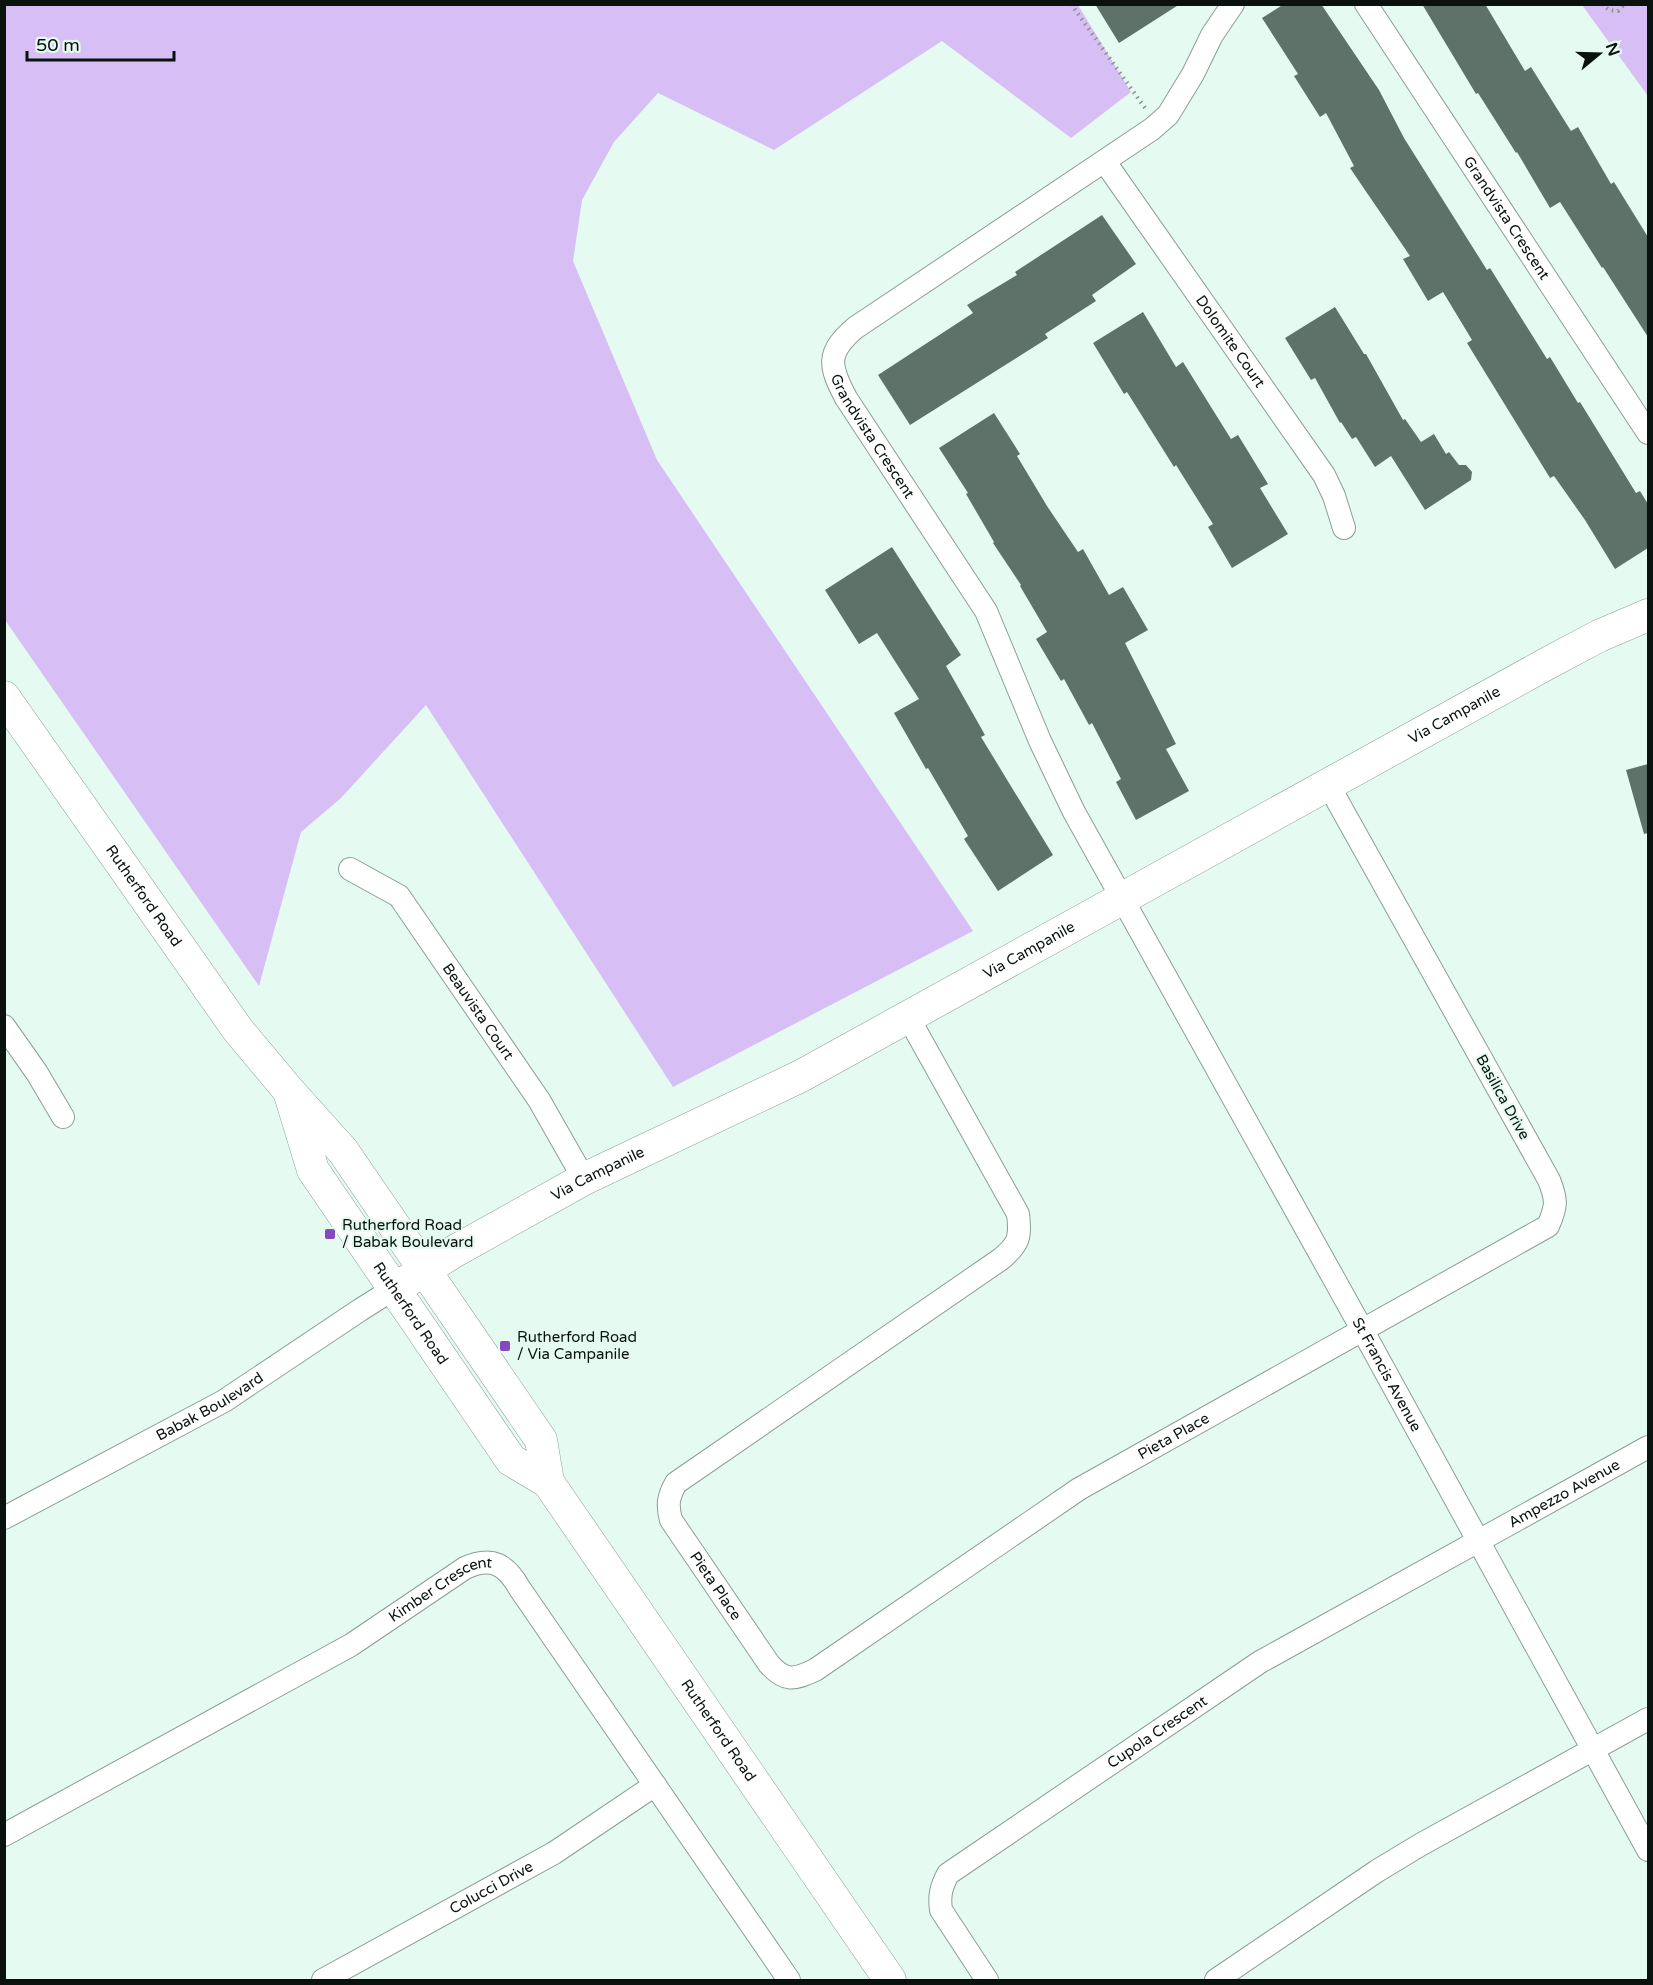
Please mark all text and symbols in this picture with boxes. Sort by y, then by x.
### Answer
scale bar [27,24,174,62]
north arrow [1569,24,1629,84]
text: 50 m [36,34,80,56]
text: N [1601,40,1624,59]
street label: Grandvista Crescent [1460,153,1554,283]
street label: Dolomite Court [1192,292,1269,391]
street label: Grandvista Crescent [827,371,919,502]
street label: Via Campanile [1405,682,1503,747]
street label: Rutherford Road [102,842,186,950]
street label: Via Campanile [980,917,1078,983]
street label: Beauvista Court [439,960,518,1063]
street label: Basilica Drive [1472,1051,1534,1143]
street label: Via Campanile [548,1143,647,1205]
place label: Rutherford Road / Babak Boulevard [342,1216,473,1251]
marker: Rutherford Road / Babak Boulevard [323,1227,337,1241]
street label: Rutherford Road [370,1259,452,1368]
street label: St Francis Avenue [1348,1315,1425,1435]
place label: Rutherford Road / Via Campanile [517,1328,637,1363]
marker: Rutherford Road / Via Campanile [498,1339,512,1353]
street label: Babak Boulevard [153,1368,267,1444]
street label: Pieta Place [1135,1409,1212,1463]
street label: Ampezzo Avenue [1505,1455,1623,1532]
street label: Pieta Place [686,1548,745,1623]
street label: Kimber Crescent [385,1553,493,1626]
street label: Rutherford Road [677,1676,760,1785]
street label: Cupola Crescent [1104,1691,1211,1772]
street label: Colucci Drive [446,1857,536,1918]

